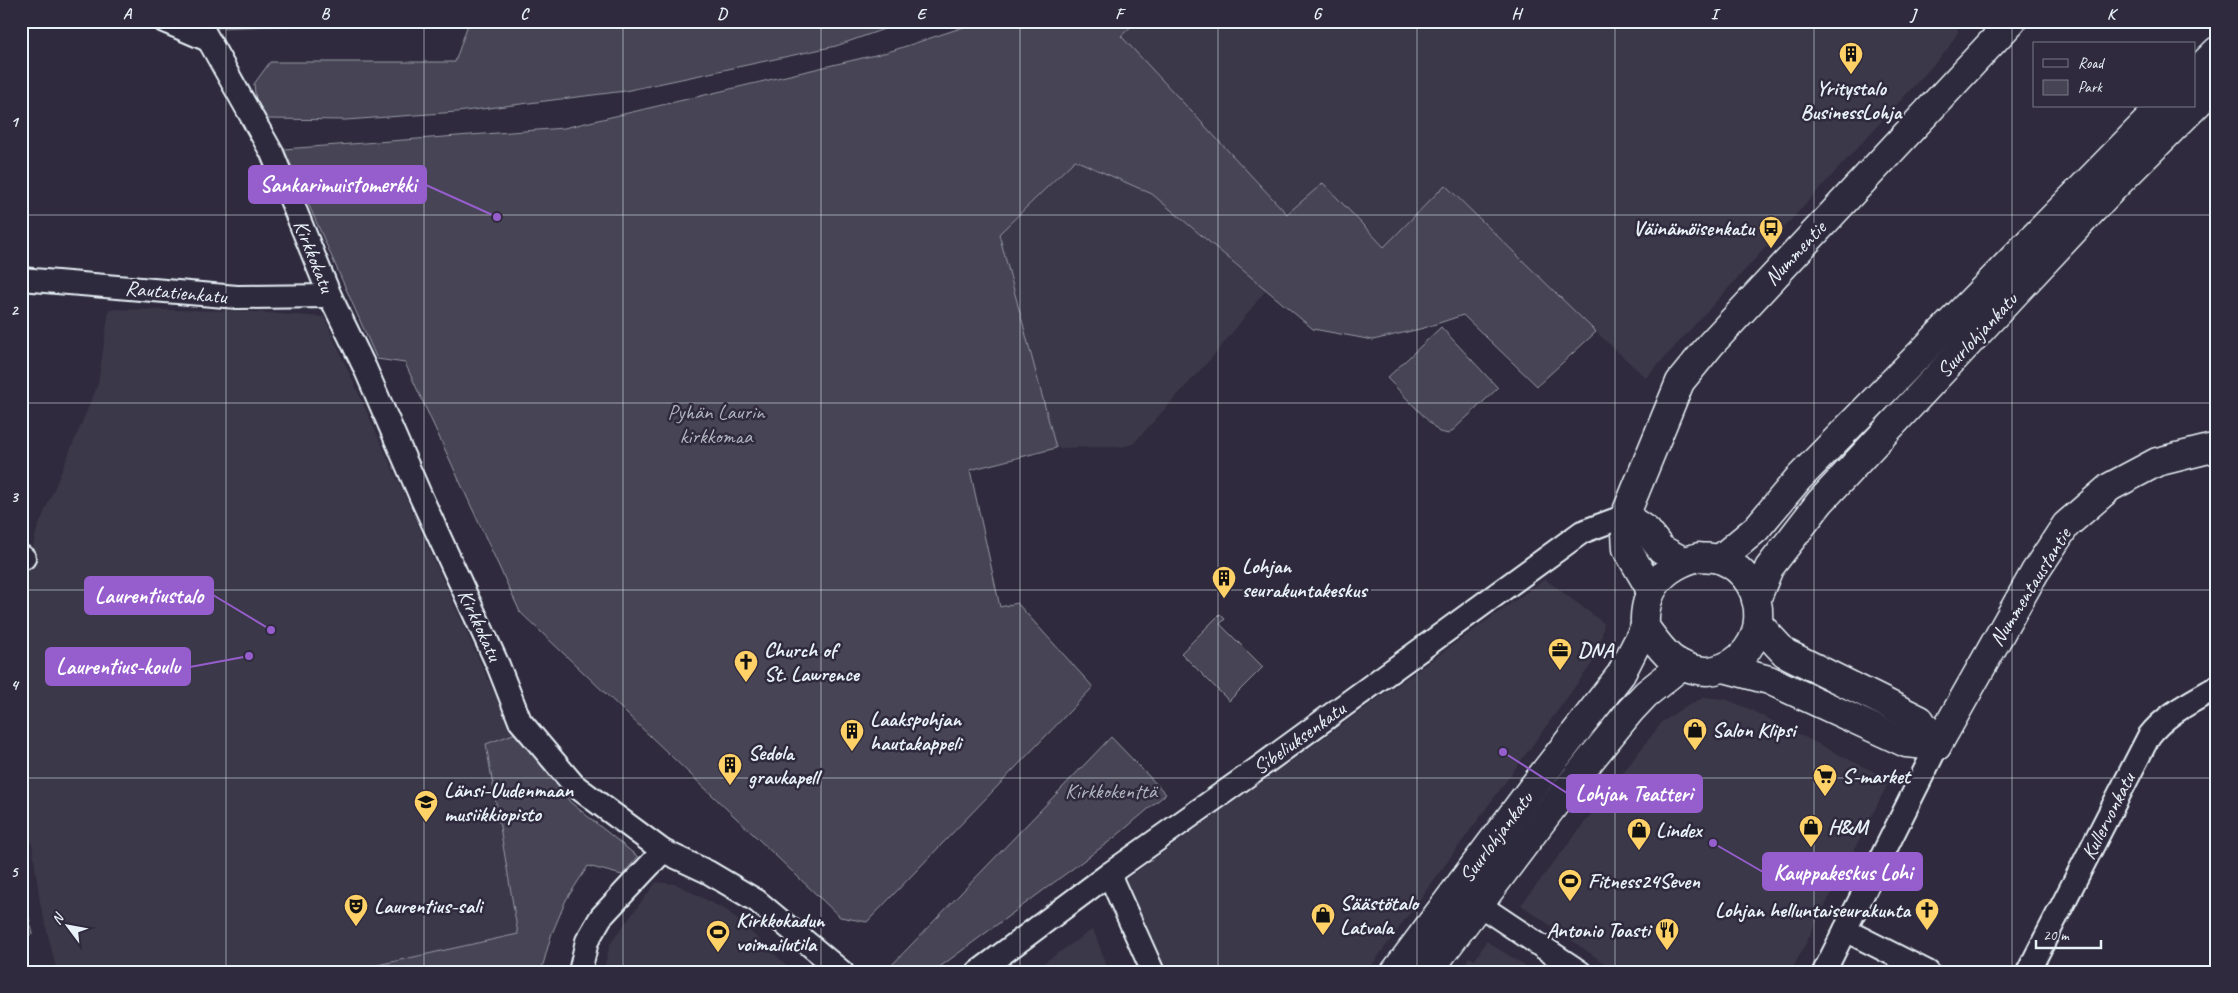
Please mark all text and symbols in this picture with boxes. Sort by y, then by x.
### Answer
text: A [123,4,133,24]
text: B [321,4,331,24]
text: C [520,4,530,24]
text: D [717,4,728,24]
text: E [917,4,928,24]
text: F [1115,4,1126,24]
text: G [1313,4,1323,24]
text: H [1511,4,1523,24]
text: I [1711,4,1721,24]
text: J [1909,4,1918,24]
text: K [2107,4,2119,24]
building icon: Yritystalo BusinessLohja [1838,41,1864,75]
legend [2033,42,2196,108]
text: Road [2078,54,2105,73]
place label: Yritystalo BusinessLohja [1801,75,1903,125]
text: Park [2078,78,2103,97]
text: 1 [10,112,19,132]
callout: Sankarimuistomerkki [249,166,426,203]
text: Sankarimuistomerkki [260,171,419,199]
street label: Nummentie [1759,214,1833,291]
place label: Väinämöisenkatu [1633,215,1756,241]
bus stop icon: Väinämöisenkatu [1758,215,1784,249]
street label: Kirkkokatu [288,216,341,297]
street label: Rautatienkatu [124,275,229,309]
street label: Suurlohjankatu [1931,286,2024,383]
text: 2 [10,300,19,320]
park label: Pyhän Laurin kirkkomaa [668,399,766,449]
text: 3 [10,487,19,507]
street label: Nummentaustantie [1983,521,2078,651]
place label: Lohjan seurakuntakeskus [1242,553,1369,603]
building icon: Lohjan seurakuntakeskus [1211,565,1237,599]
callout: Laurentiustalo [85,577,213,614]
text: Laurentiustalo [95,582,205,610]
street label: Kirkkokatu [452,585,508,666]
place label: Church of St. Lawrence [764,637,861,687]
office icon: DNA [1547,637,1573,671]
place label: DNA [1578,637,1614,663]
callout: Laurentius-koulu [46,648,190,685]
church icon: Church of St. Lawrence [733,649,759,683]
text: Laurentius-koulu [56,653,182,681]
text: 4 [10,675,19,695]
street label: Sibeliuksenkatu [1248,695,1351,780]
place label: Laakspohjan hautakappeli [870,706,964,756]
shop icon: Salon Klipsi [1682,717,1708,751]
place label: Salon Klipsi [1712,717,1798,743]
building icon: Laakspohjan hautakappeli [839,718,865,752]
place label: Sedola gravkapell [748,740,823,790]
building icon: Sedola gravkapell [717,752,743,786]
supermarket icon: S-market [1812,763,1838,797]
place label: S-market [1842,763,1912,789]
street label: Kullervonkatu [2075,767,2141,864]
callout: Lohjan Teatteri [1567,775,1702,812]
place label: Länsi-Uudenmaan musiikkiopisto [444,777,574,827]
park label: Kirkkokenttä [1065,778,1159,804]
text: Lohjan Teatteri [1576,780,1695,808]
street label: Suurlohjankatu [1453,785,1539,888]
school or university icon: Länsi-Uudenmaan musiikkiopisto [413,789,439,823]
shop icon: H&M [1798,814,1824,848]
place label: H&M [1828,814,1870,840]
shop icon: Lindex [1626,817,1652,851]
place label: Lindex [1656,817,1703,843]
callout: Kauppakeskus Lohi [1763,853,1922,890]
text: Kauppakeskus Lohi [1774,859,1915,887]
text: 5 [11,862,20,882]
sports icon: Fitness24Seven [1557,868,1583,902]
place label: Fitness24Seven [1588,868,1700,894]
place label: Säästötalo Latvala [1340,890,1421,940]
theatre icon: Laurentius-sali [343,893,369,927]
place label: Laurentius-sali [374,893,485,919]
place label: Lohjan helluntaiseurakunta [1715,897,1911,923]
church icon: Lohjan helluntaiseurakunta [1914,897,1940,931]
north arrow [42,900,92,950]
shop icon: Säästötalo Latvala [1310,902,1336,936]
place label: Kirkkokadun voimailutila [736,907,826,957]
text: N [48,909,68,928]
place label: Antonio Toasti [1546,917,1653,943]
restaurant icon: Antonio Toasti [1654,917,1680,951]
scale bar [2036,918,2100,950]
sports icon: Kirkkokadun voimailutila [705,919,731,953]
text: 20 m [2043,926,2070,945]

